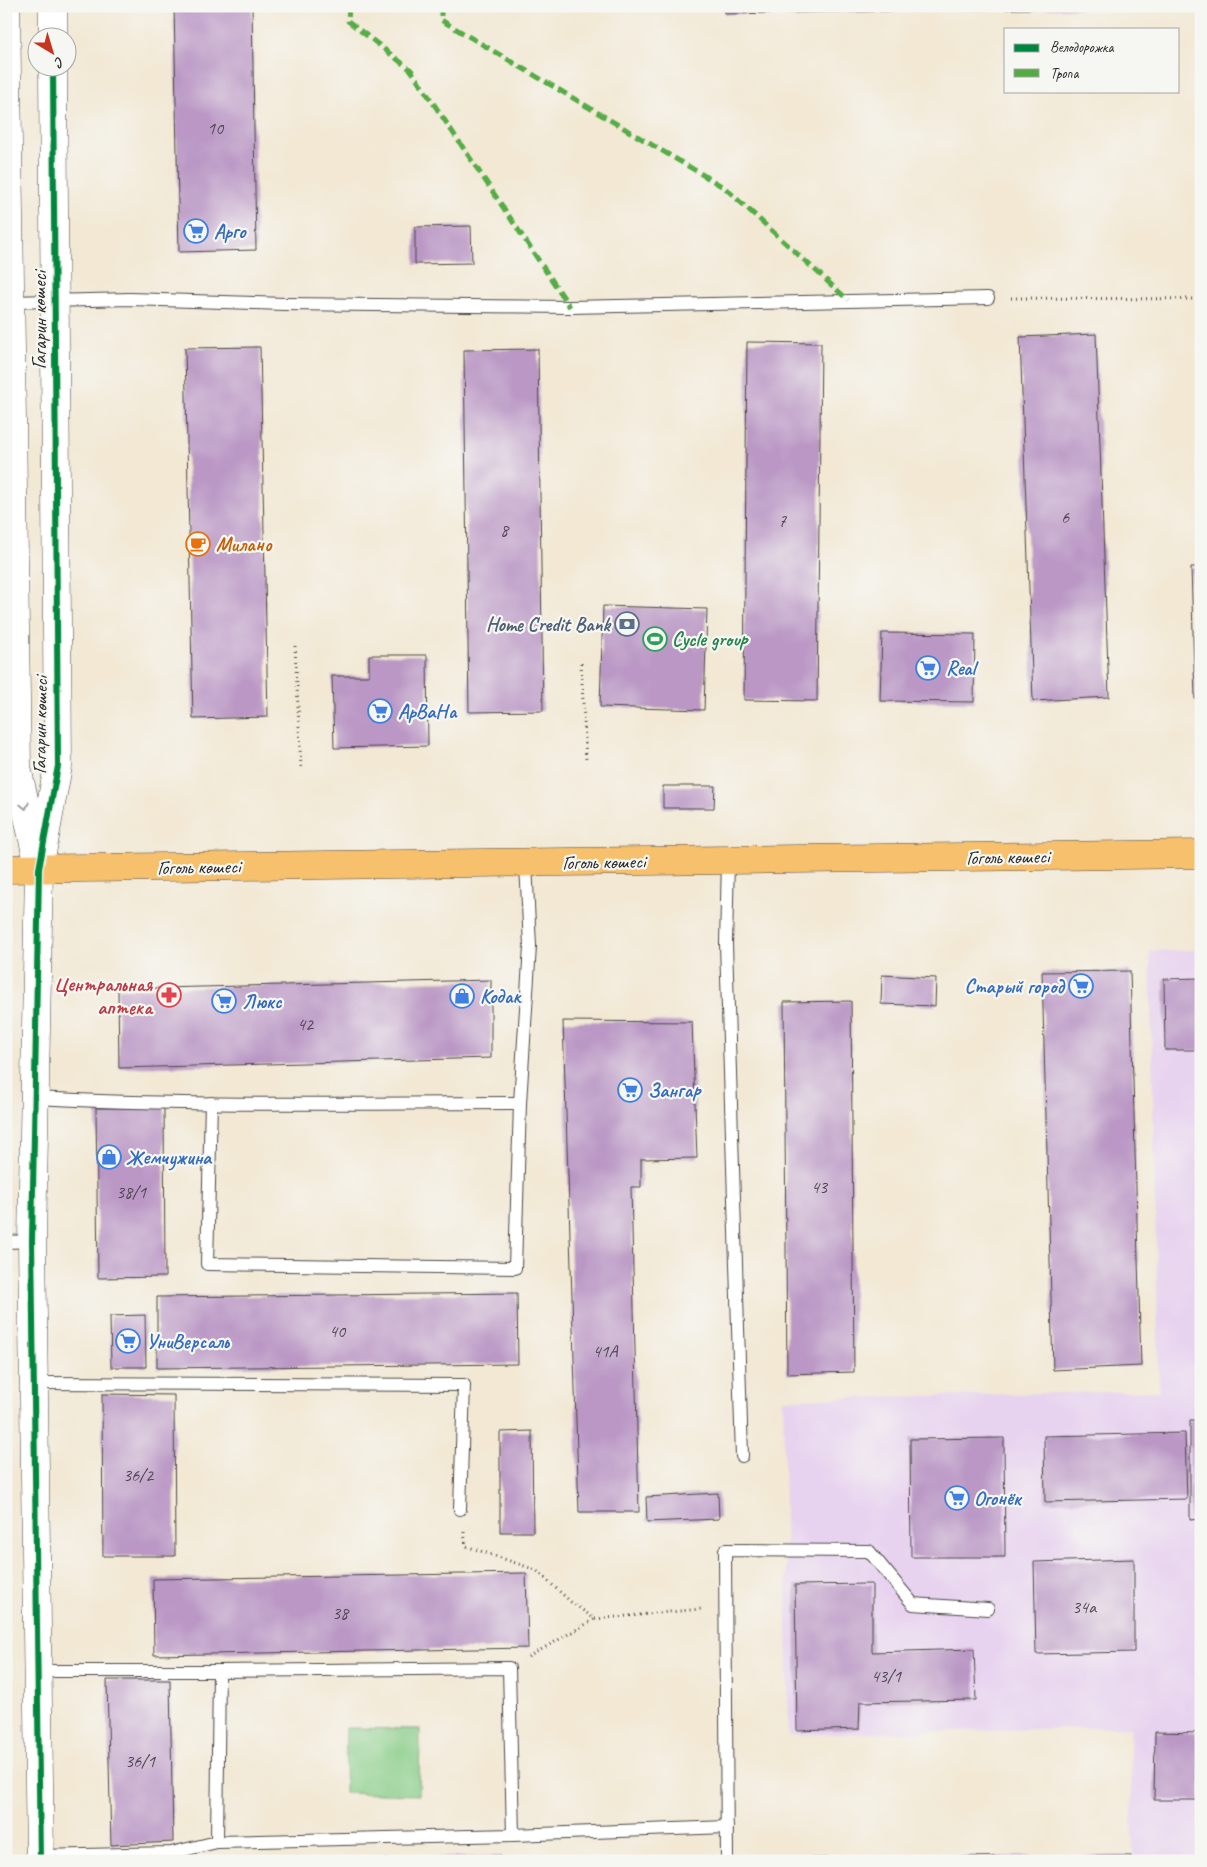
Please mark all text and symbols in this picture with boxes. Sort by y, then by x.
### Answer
north arrow [28,28,78,78]
legend [1004,28,1180,92]
text: Велодорожка [1050,38,1114,57]
text: С [50,53,68,72]
text: Тропа [1050,64,1079,83]
house number: 10 [207,117,225,139]
supermarket icon: Арго [183,218,209,244]
place label: Арго [214,219,247,244]
street label: Гагарин көшесі [27,269,52,369]
house number: 6 [1061,506,1070,528]
house number: 7 [778,510,787,532]
house number: 8 [500,519,510,541]
cafe icon: Милано [185,531,211,557]
place label: Милано [216,532,273,557]
bank icon: Home Credit Bank [614,611,640,637]
place label: Home Credit Bank [486,612,612,637]
sports icon: Cycle group [642,626,668,652]
place label: Cycle group [672,627,749,652]
supermarket icon: Real [915,655,941,681]
place label: Real [946,656,980,681]
street label: Гагарин көшесі [27,673,53,774]
supermarket icon: АрВаНа [367,698,393,724]
place label: АрВаНа [398,699,458,724]
one-way arrow [19,802,30,811]
street label: Гоголь көшесі [966,844,1052,870]
street label: Гоголь көшесі [562,849,648,875]
street label: Гоголь көшесі [157,854,243,880]
place label: Центральная аптека [54,972,154,1020]
supermarket icon: Старый город [1068,973,1094,999]
place label: Старый город [964,974,1066,999]
pharmacy icon: Центральная аптека [156,982,182,1008]
shop icon: Кодак [449,983,475,1009]
place label: Кодак [480,984,523,1009]
supermarket icon: Люкс [211,988,237,1014]
place label: Люкс [242,989,283,1014]
house number: 42 [297,1013,315,1035]
supermarket icon: Зангар [617,1077,643,1103]
place label: Зангар [648,1078,702,1103]
shop icon: Жемчужина [96,1144,122,1170]
place label: Жемчужина [126,1145,213,1171]
house number: 43 [811,1176,829,1198]
house number: 38/1 [116,1181,147,1203]
house number: 40 [329,1320,347,1342]
supermarket icon: УниВерсаль [115,1328,141,1354]
place label: УниВерсаль [146,1329,231,1354]
house number: 41А [592,1340,619,1362]
house number: 36/2 [123,1464,155,1486]
supermarket icon: Огонёк [944,1485,970,1511]
place label: Огонёк [974,1486,1023,1511]
house number: 34а [1072,1596,1097,1618]
house number: 38 [332,1602,350,1624]
house number: 43/1 [871,1665,902,1687]
house number: 36/1 [125,1750,156,1772]

